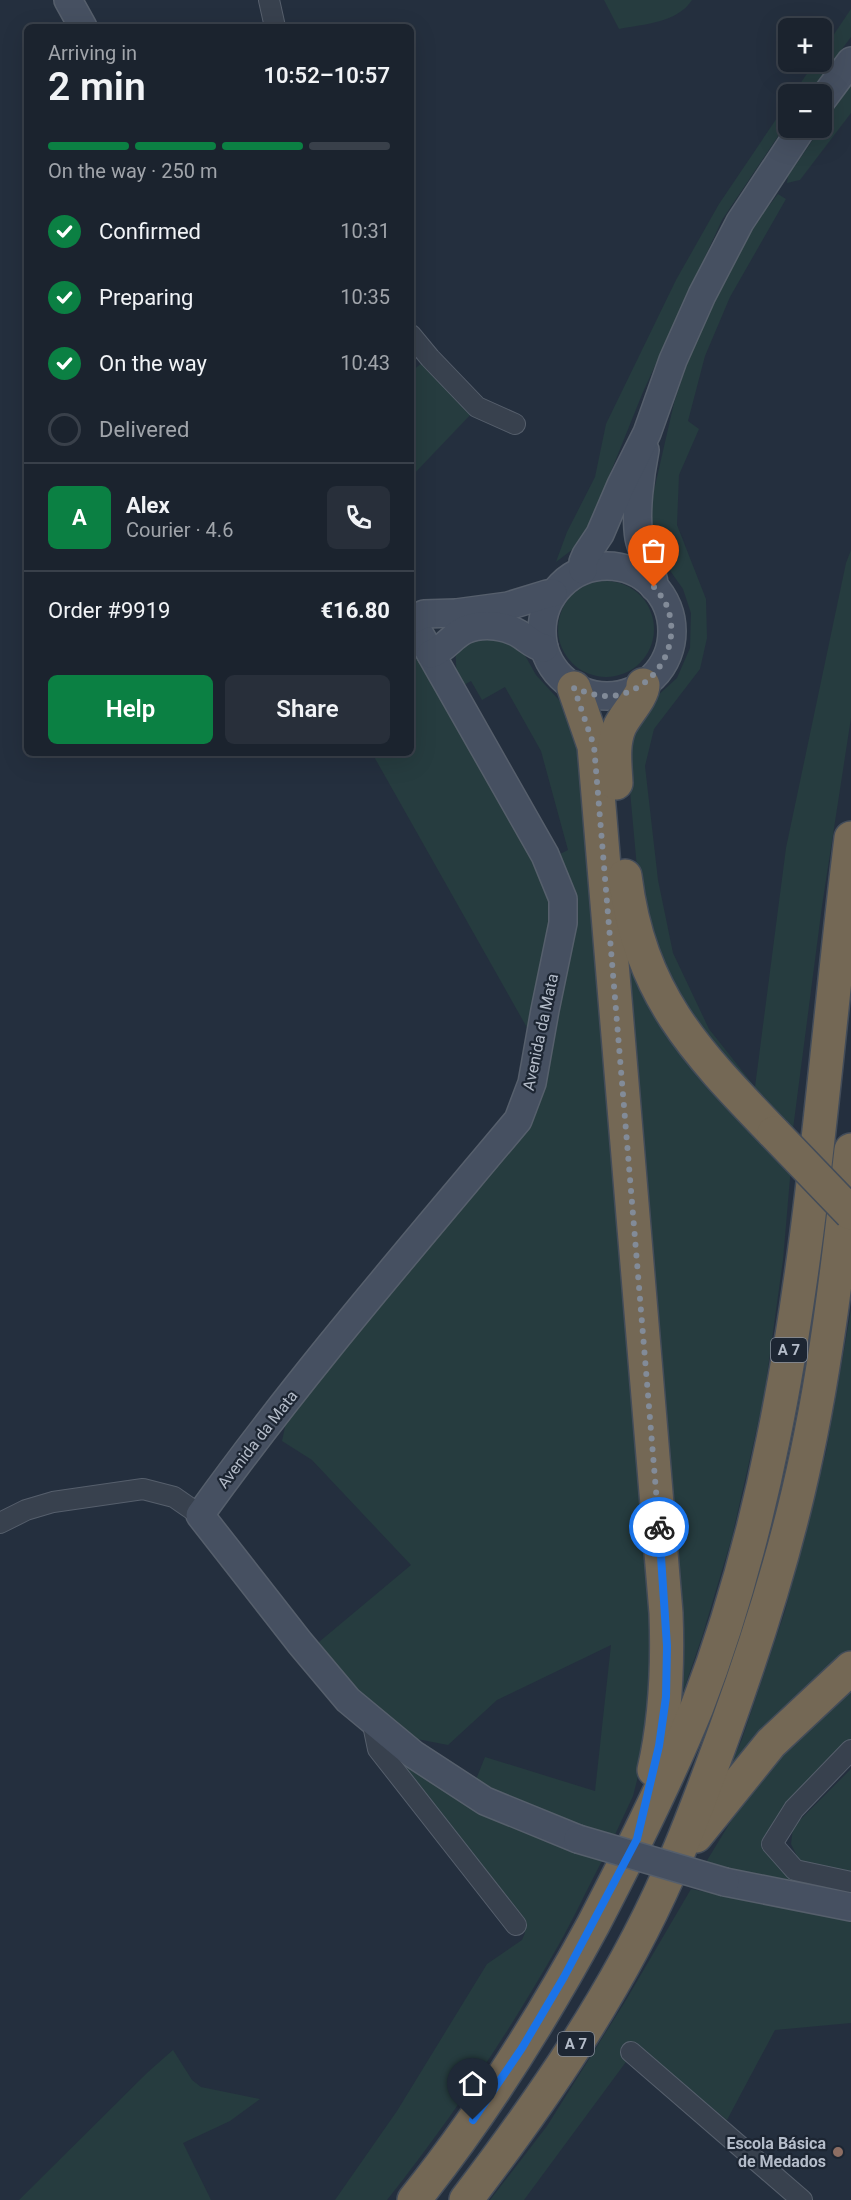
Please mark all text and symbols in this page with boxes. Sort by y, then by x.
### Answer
map controls [778,18,832,138]
button: + [778,18,832,72]
text: Arriving in [48,41,137,65]
text: 10:52–10:57 [263,63,390,88]
text: 2 min [48,64,146,110]
button: − [778,84,832,138]
text: On the way · 250 m [48,159,217,183]
icon: check [48,215,81,248]
text: Confirmed [99,219,201,244]
text: 10:31 [340,219,390,243]
icon: check [48,281,81,314]
text: Preparing [99,285,193,310]
text: 10:35 [340,285,390,309]
icon: check [48,347,81,380]
text: On the way [99,351,207,376]
text: 10:43 [340,351,390,375]
text: Delivered [99,417,189,442]
button: phone [327,486,390,549]
text: Alex [126,493,170,518]
text: A [72,505,87,530]
text: Courier · 4.6 [126,518,233,542]
pin [628,525,679,587]
icon: bag [637,534,670,567]
text: Order #9919 [48,598,170,623]
text: €16.80 [321,598,390,623]
button: Help [48,675,213,744]
button: Share [225,675,390,744]
street label: Avenida da Mata [519,972,562,1092]
road number: A 7 [771,1338,807,1362]
street label: Avenida da Mata [213,1387,301,1492]
courier [629,1497,689,1557]
icon: bike [643,1511,676,1544]
road number: A 7 [558,2032,594,2056]
pin [447,2058,498,2120]
icon: home [456,2067,489,2100]
place label: Escola Básica de Medados [727,2134,826,2171]
marker: Escola Básica de Medados [831,2145,845,2159]

